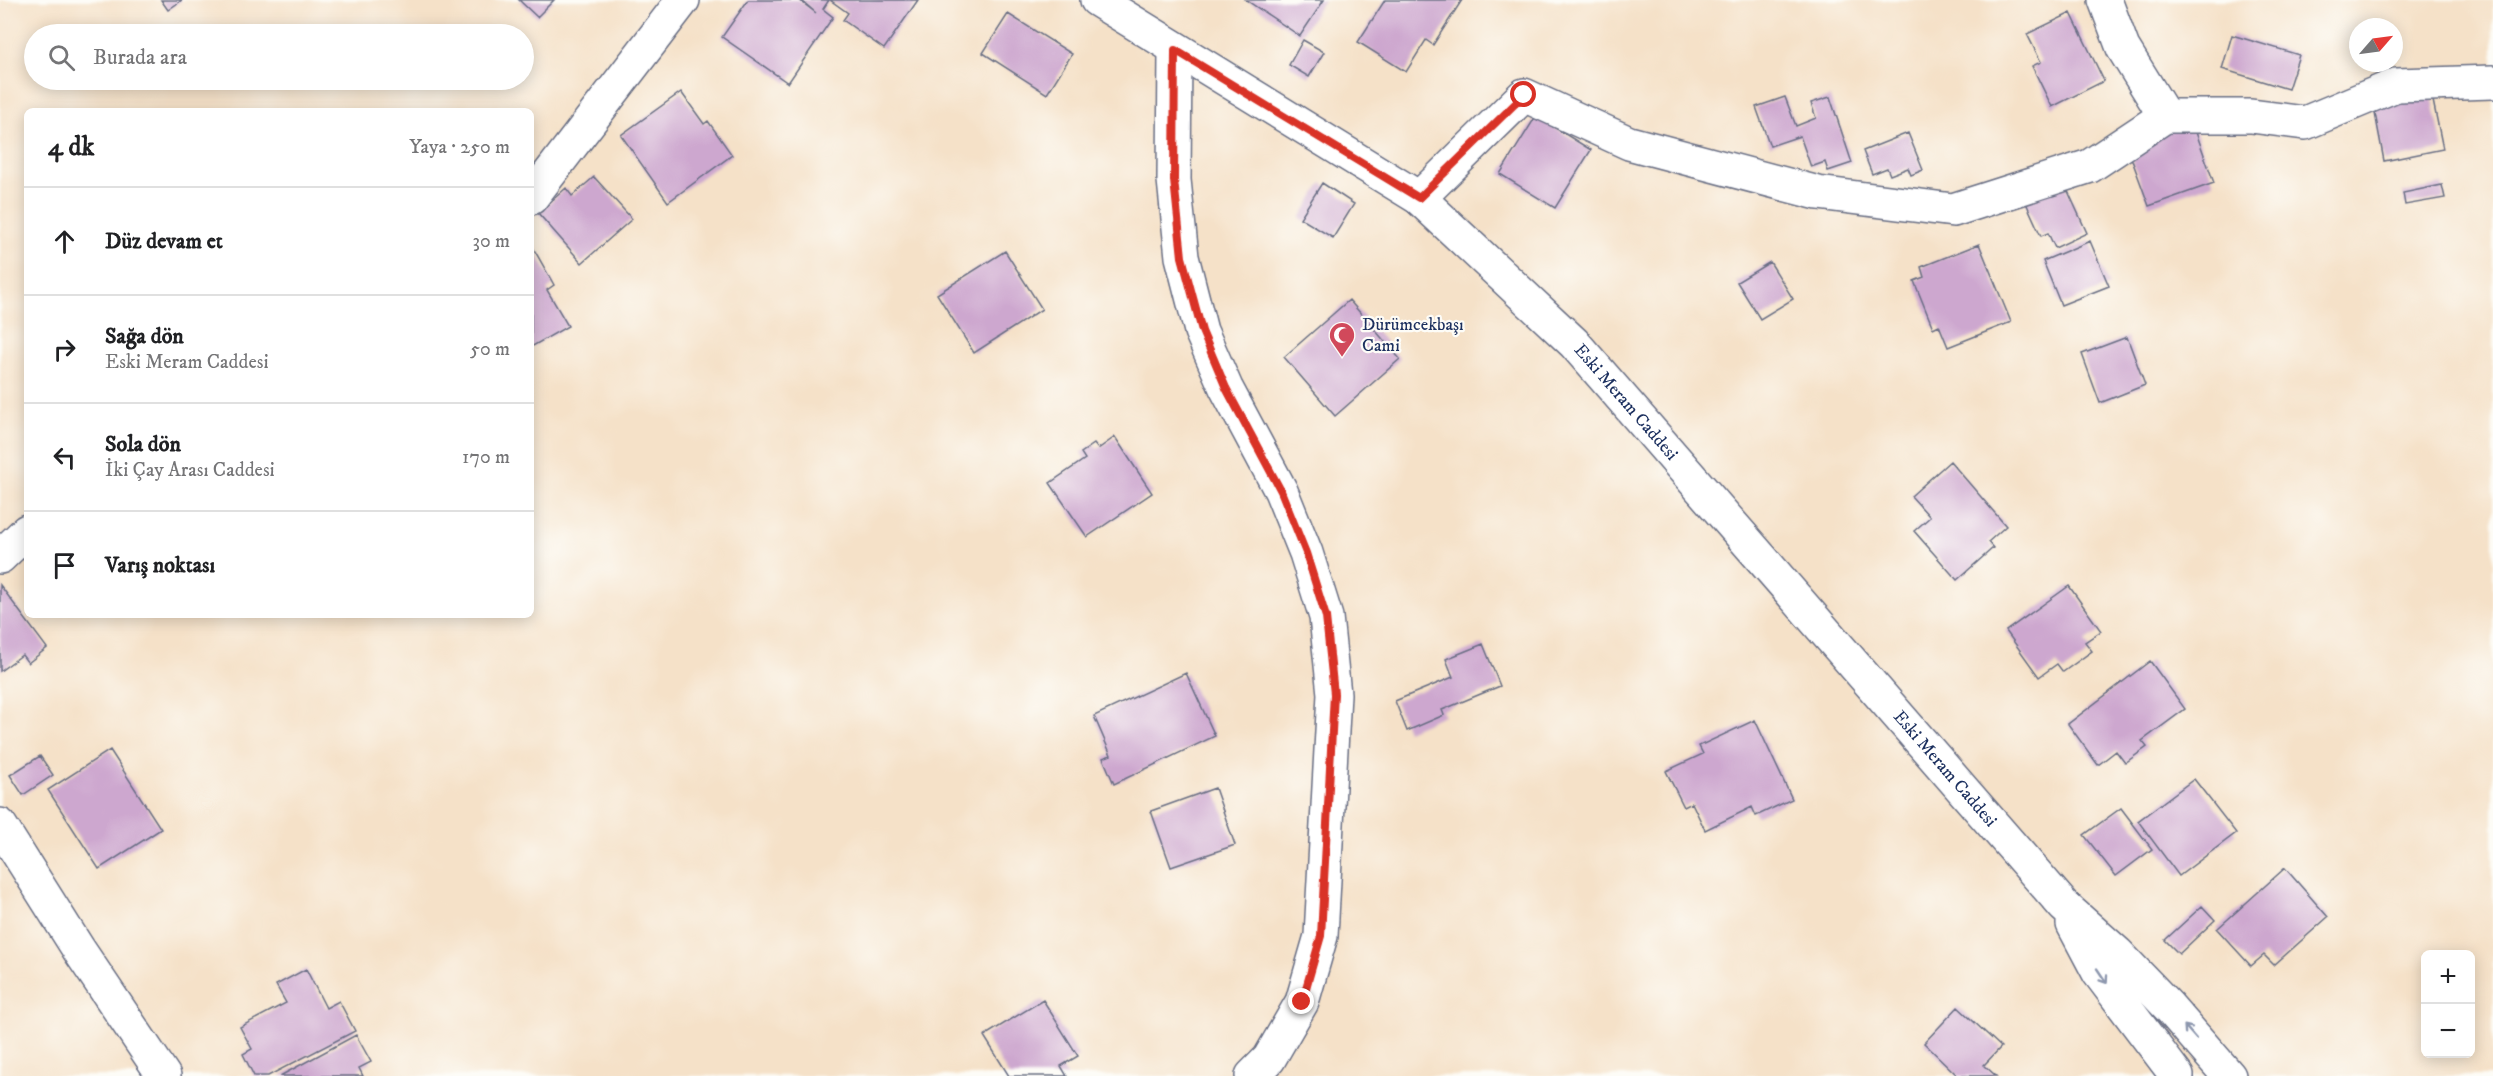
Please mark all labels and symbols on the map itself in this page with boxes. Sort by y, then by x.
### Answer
north arrow [2349,18,2403,72]
route start [1510,81,1536,107]
place label: Dürümcekbaşı Cami [1362,314,1464,357]
mosque icon: Dürümcekbaşı Cami [1327,320,1357,358]
street label: Eski Meram Caddesi [1569,340,1682,465]
street label: Eski Meram Caddesi [1888,706,2001,832]
one-way arrow [2096,967,2108,984]
route end [1288,988,1314,1014]
one-way arrow [2183,1025,2197,1040]

